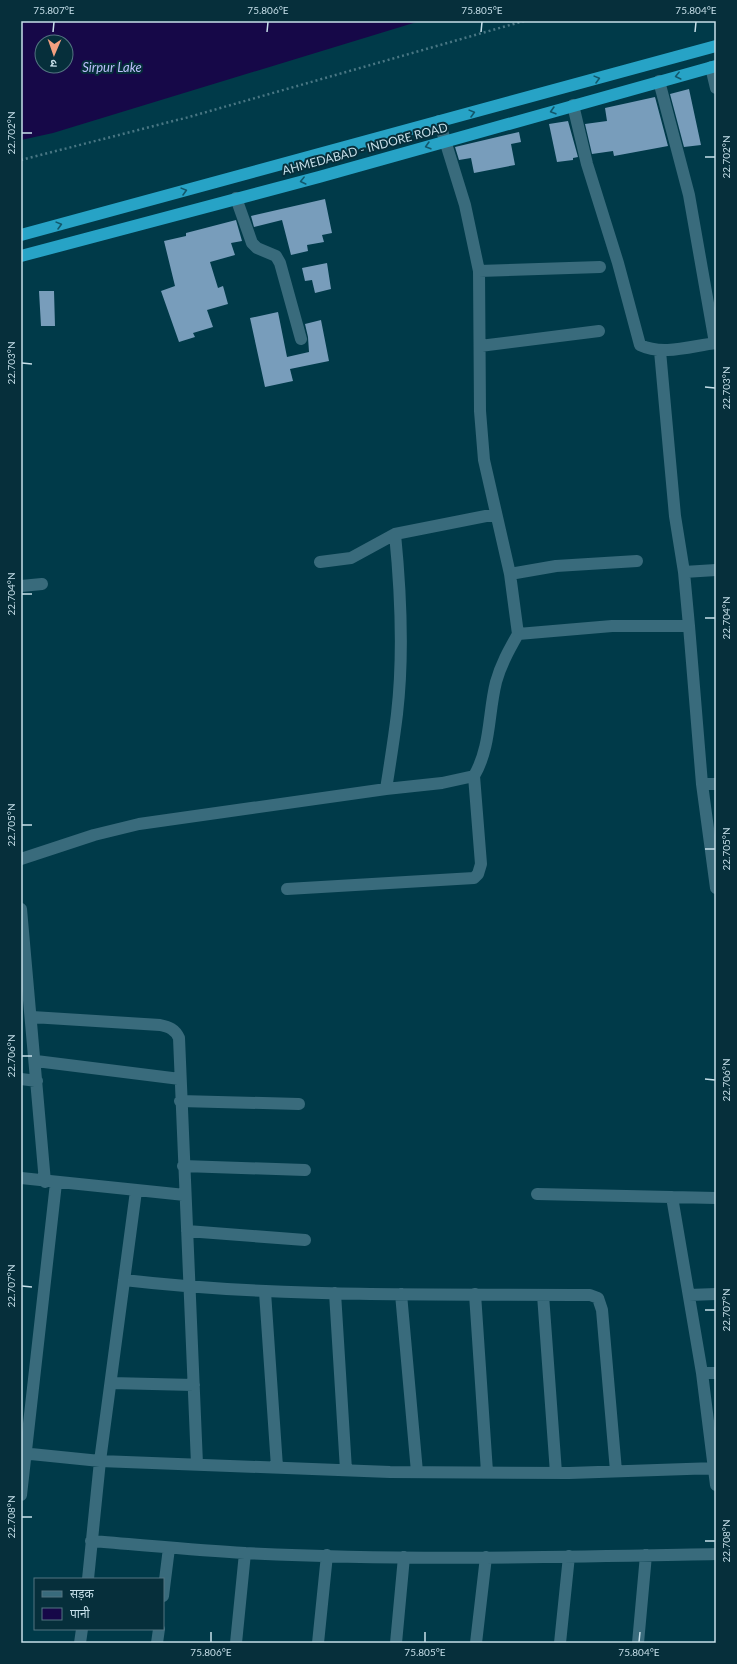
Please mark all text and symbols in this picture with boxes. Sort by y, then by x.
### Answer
text: 75.807°E [33,4,75,16]
text: 75.806°E [247,4,289,16]
text: 75.805°E [461,4,503,16]
text: 75.804°E [675,4,717,16]
north arrow [34,34,74,74]
text: उ [50,58,57,71]
water label: Sirpur Lake [82,59,142,75]
one-way arrow [675,71,681,79]
one-way arrow [593,75,600,84]
one-way arrow [550,106,557,115]
one-way arrow [468,109,475,117]
text: 22.702°N [5,111,17,155]
street label: AHMEDABAD - INDORE ROAD [280,119,449,178]
text: 22.702°N [720,135,732,179]
one-way arrow [425,141,432,150]
one-way arrow [299,176,306,184]
one-way arrow [180,187,187,196]
one-way arrow [55,221,62,230]
text: 22.703°N [5,341,17,385]
text: 22.703°N [720,366,732,410]
text: 22.704°N [5,572,17,616]
text: 22.704°N [720,596,732,640]
text: 22.705°N [5,803,17,847]
text: 22.705°N [720,827,732,871]
text: 22.706°N [5,1034,17,1078]
text: 22.706°N [720,1058,732,1102]
text: 22.707°N [5,1264,17,1308]
text: 22.707°N [720,1288,732,1332]
text: 22.708°N [5,1495,17,1539]
text: 22.708°N [720,1519,732,1563]
legend [34,1578,164,1630]
text: सड़क [70,1586,95,1601]
text: पानी [70,1606,91,1621]
text: 75.806°E [190,1646,232,1658]
text: 75.805°E [404,1646,446,1658]
text: 75.804°E [618,1646,660,1658]

